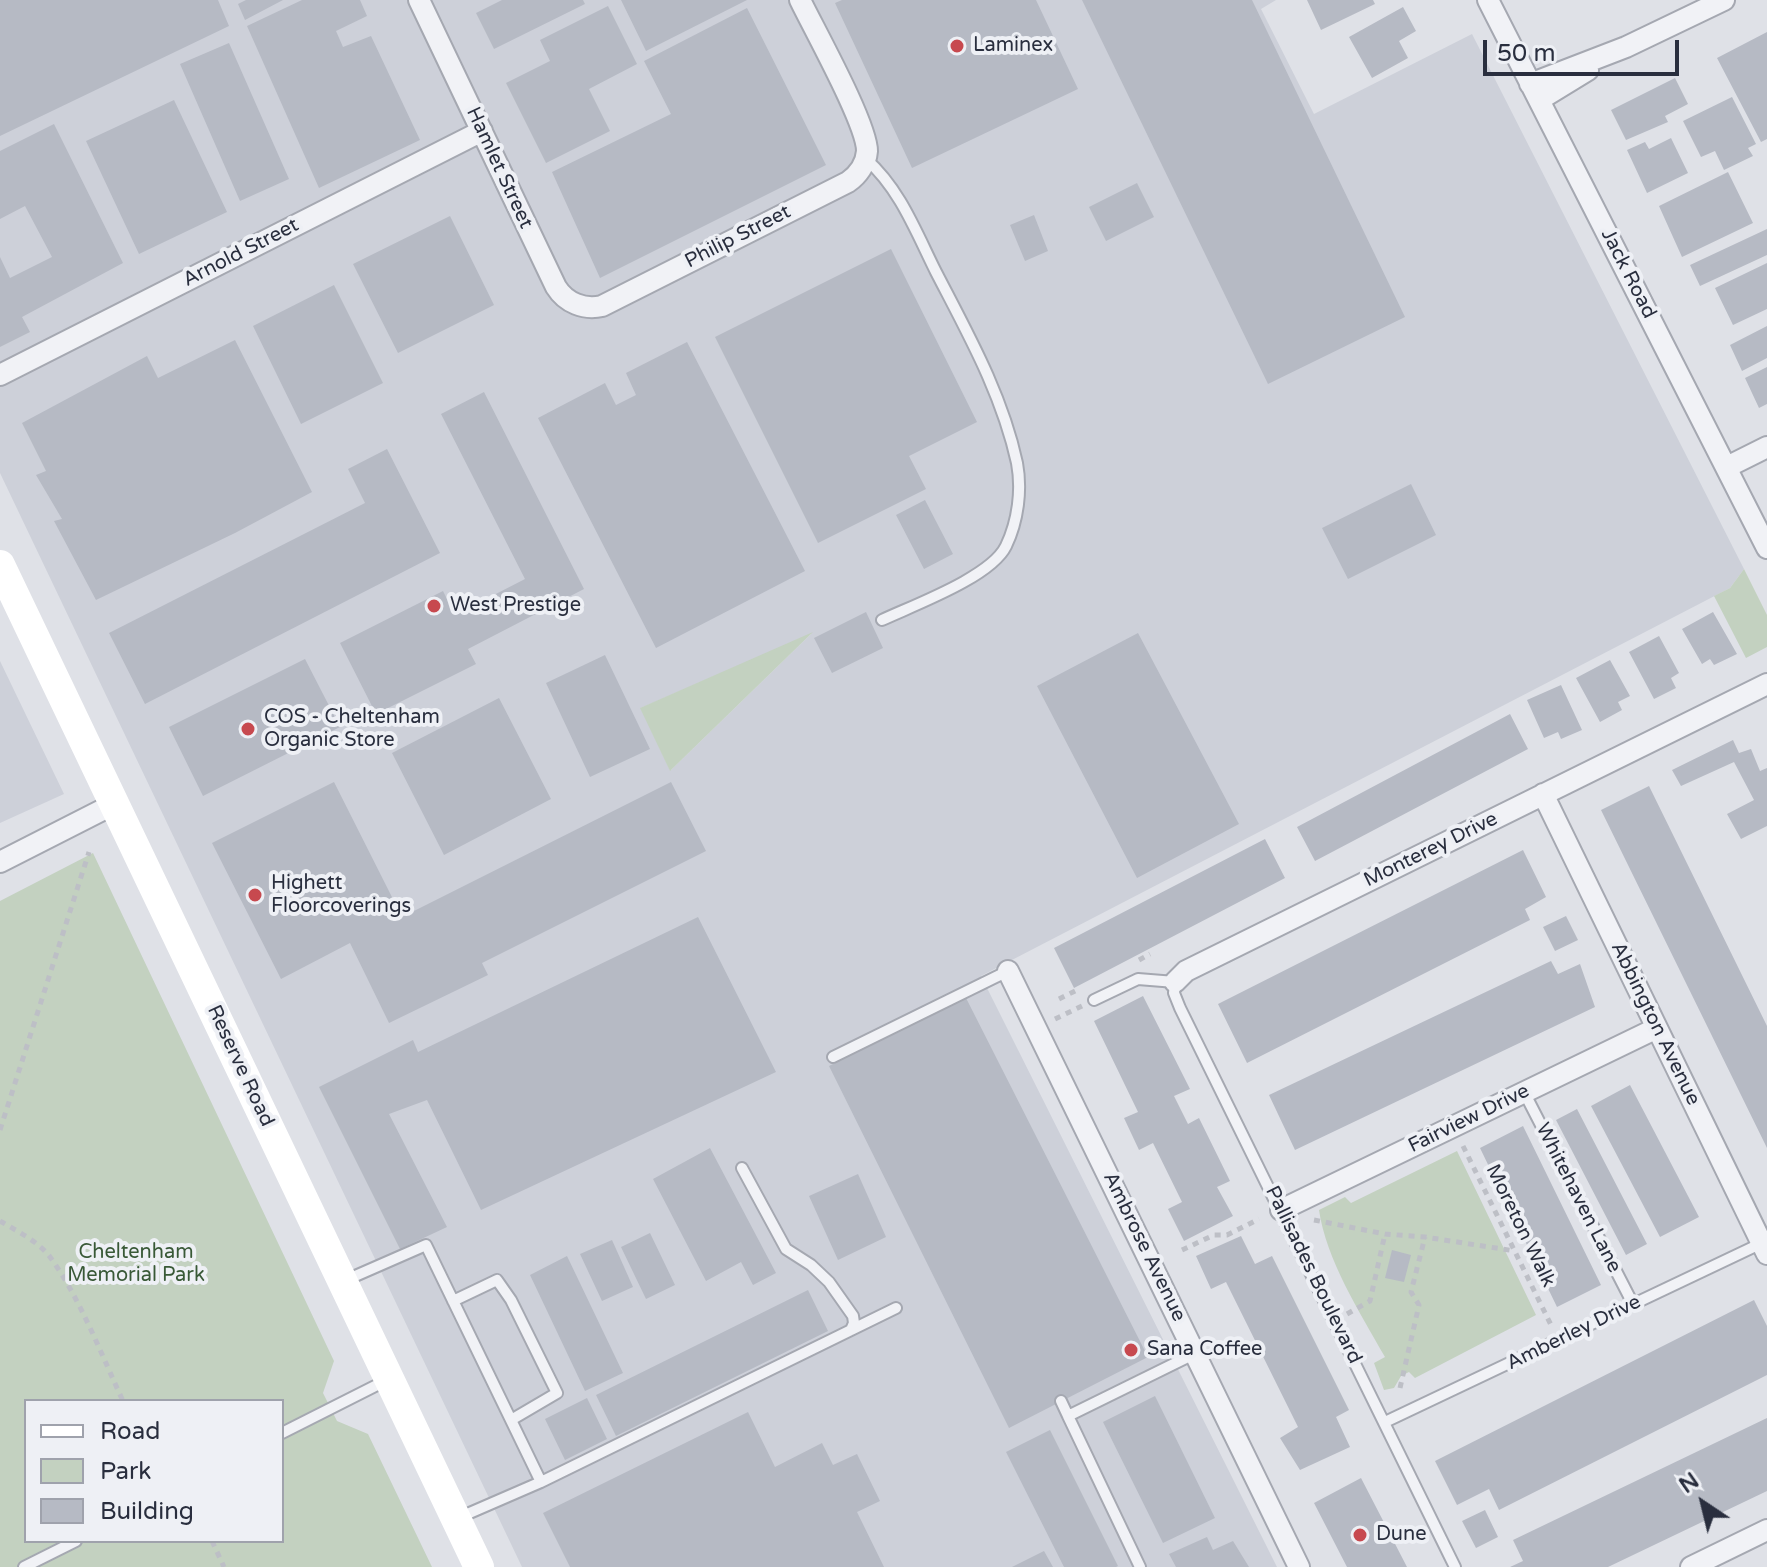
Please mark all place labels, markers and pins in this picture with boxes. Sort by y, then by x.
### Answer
place label: Laminex [973,34,1053,58]
marker: Laminex [948,37,966,55]
place label: West Prestige [450,594,581,618]
marker: West Prestige [425,597,443,615]
place label: COS - Cheltenham Organic Store [264,706,440,753]
marker: COS - Cheltenham Organic Store [239,720,257,738]
place label: Highett Floorcoverings [271,872,411,919]
marker: Highett Floorcoverings [246,886,264,904]
place label: Sana Coffee [1147,1338,1262,1362]
marker: Sana Coffee [1122,1341,1140,1359]
place label: Dune [1376,1523,1427,1547]
marker: Dune [1351,1526,1369,1544]

